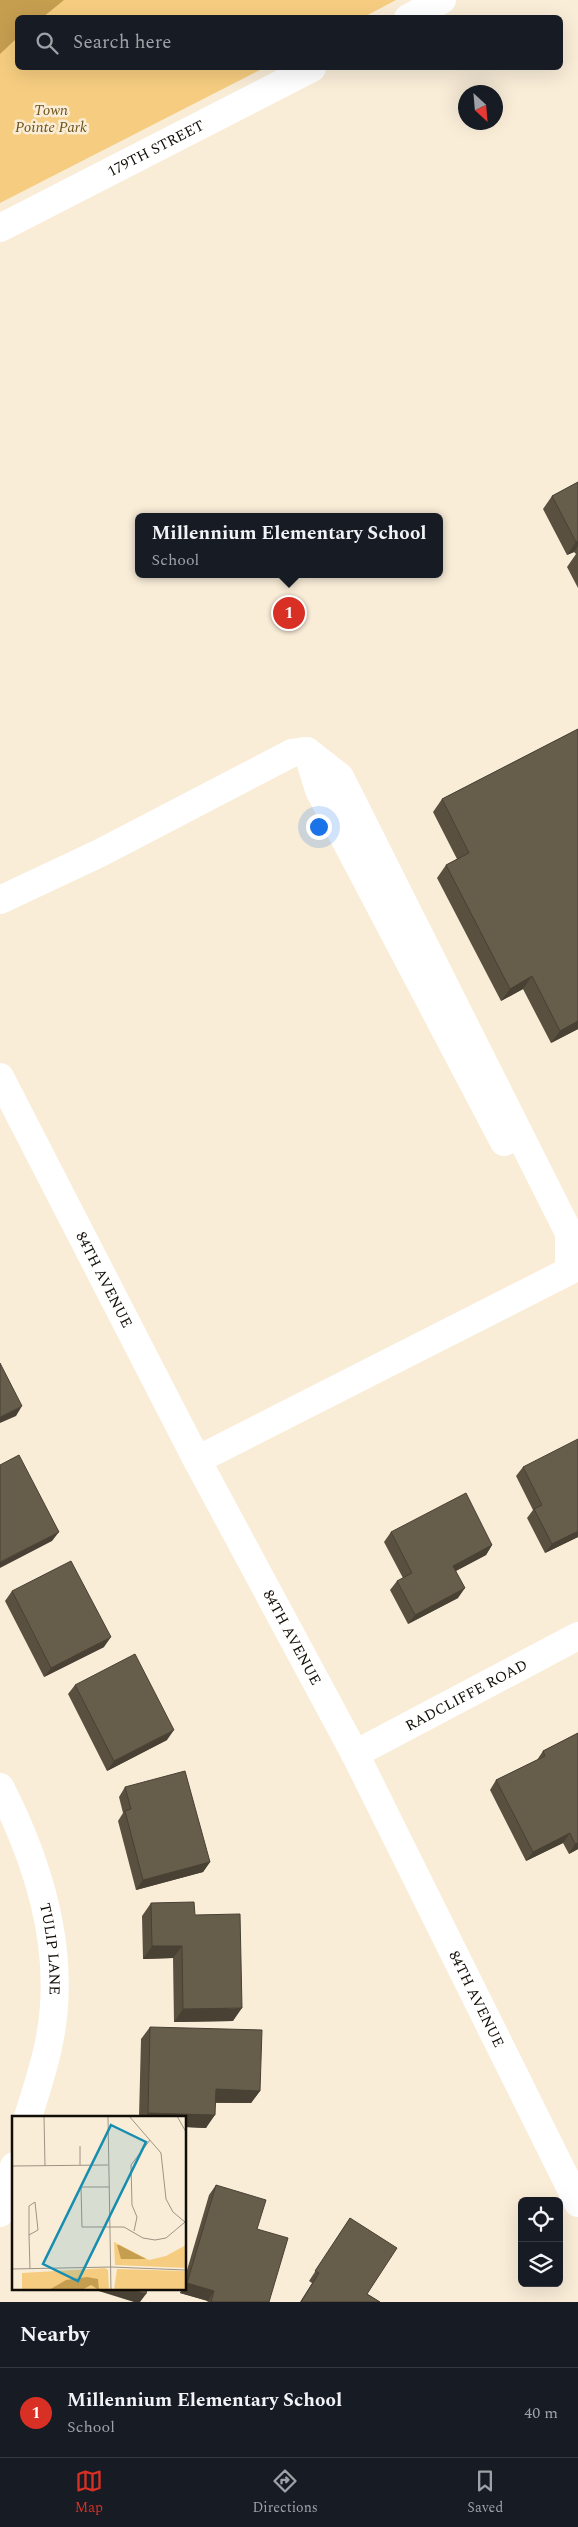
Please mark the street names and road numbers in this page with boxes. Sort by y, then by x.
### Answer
street label: 179TH STREET [103,114,208,183]
street label: 84TH AVENUE [69,1228,138,1332]
street label: 84TH AVENUE [257,1586,327,1690]
street label: RADCLIFFE ROAD [401,1654,532,1737]
street label: TULIP LANE [33,1901,66,1995]
street label: 84TH AVENUE [442,1947,510,2052]

